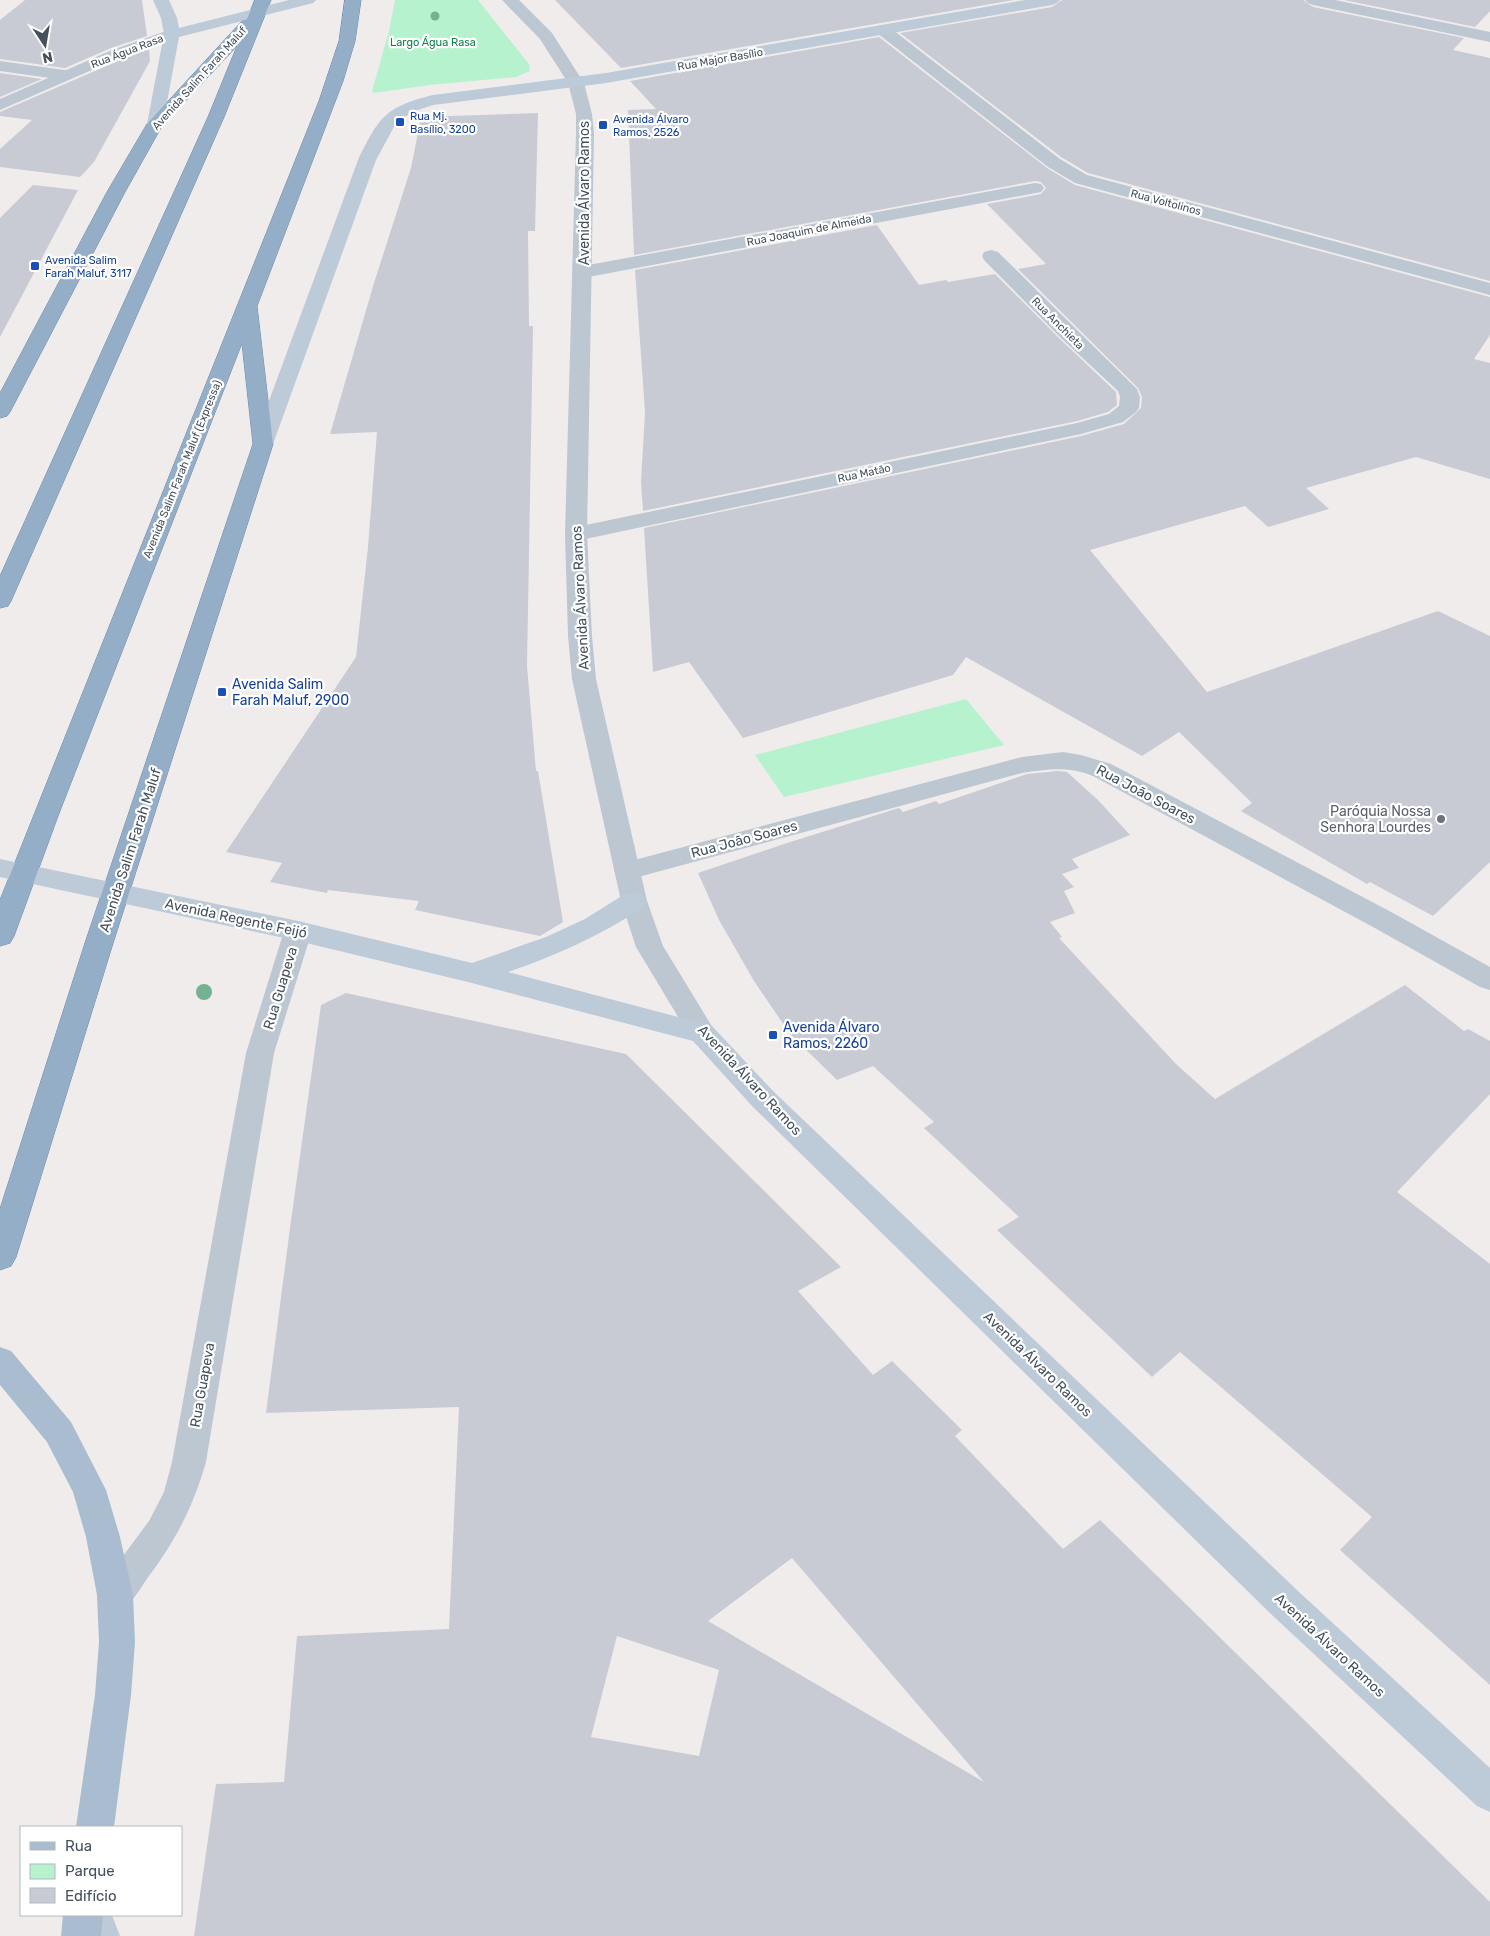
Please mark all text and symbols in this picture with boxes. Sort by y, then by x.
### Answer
north arrow [20,20,70,70]
street label: Avenida Salim Farah Maluf [150,23,250,133]
street label: Rua Água Rasa [89,32,165,71]
park label: Largo Água Rasa [390,36,476,49]
street label: Rua Major Basílio [676,46,764,73]
text: N [41,48,54,67]
place label: Rua Mj. Basílio, 3200 [410,110,476,136]
place label: Avenida Álvaro Ramos, 2526 [613,113,689,139]
marker: Rua Mj. Basílio, 3200 [394,116,406,128]
marker: Avenida Álvaro Ramos, 2526 [597,119,609,131]
street label: Avenida Álvaro Ramos [575,121,593,265]
street label: Rua Voltolinos [1129,187,1203,218]
street label: Rua Joaquim de Almeida [746,212,872,249]
place label: Avenida Salim Farah Maluf, 3117 [45,254,132,280]
marker: Avenida Salim Farah Maluf, 3117 [29,260,41,272]
street label: Rua Anchieta [1029,295,1086,352]
street label: Avenida Salim Farah Maluf (Expressa) [141,378,224,560]
street label: Rua Matão [836,462,892,485]
street label: Avenida Álvaro Ramos [567,525,593,671]
place label: Avenida Salim Farah Maluf, 2900 [232,676,349,709]
marker: Avenida Salim Farah Maluf, 2900 [216,686,228,698]
street label: Rua João Soares [1093,761,1198,828]
street label: Avenida Salim Farah Maluf [96,766,165,934]
place label: Paróquia Nossa Senhora Lourdes [1320,803,1431,836]
marker: Paróquia Nossa Senhora Lourdes [1435,813,1447,825]
street label: Rua João Soares [689,817,799,862]
street label: Avenida Regente Feijó [163,895,308,942]
street label: Rua Guapeva [260,945,301,1032]
place label: Avenida Álvaro Ramos, 2260 [783,1018,879,1052]
street label: Avenida Álvaro Ramos [694,1021,806,1139]
marker: Avenida Álvaro Ramos, 2260 [767,1029,779,1041]
street label: Avenida Álvaro Ramos [980,1307,1096,1421]
street label: Rua Guapeva [187,1341,218,1429]
street label: Avenida Álvaro Ramos [1271,1589,1389,1701]
legend [20,1826,182,1916]
text: Rua [65,1837,92,1855]
text: Parque [65,1862,115,1880]
text: Edifício [65,1887,117,1905]

